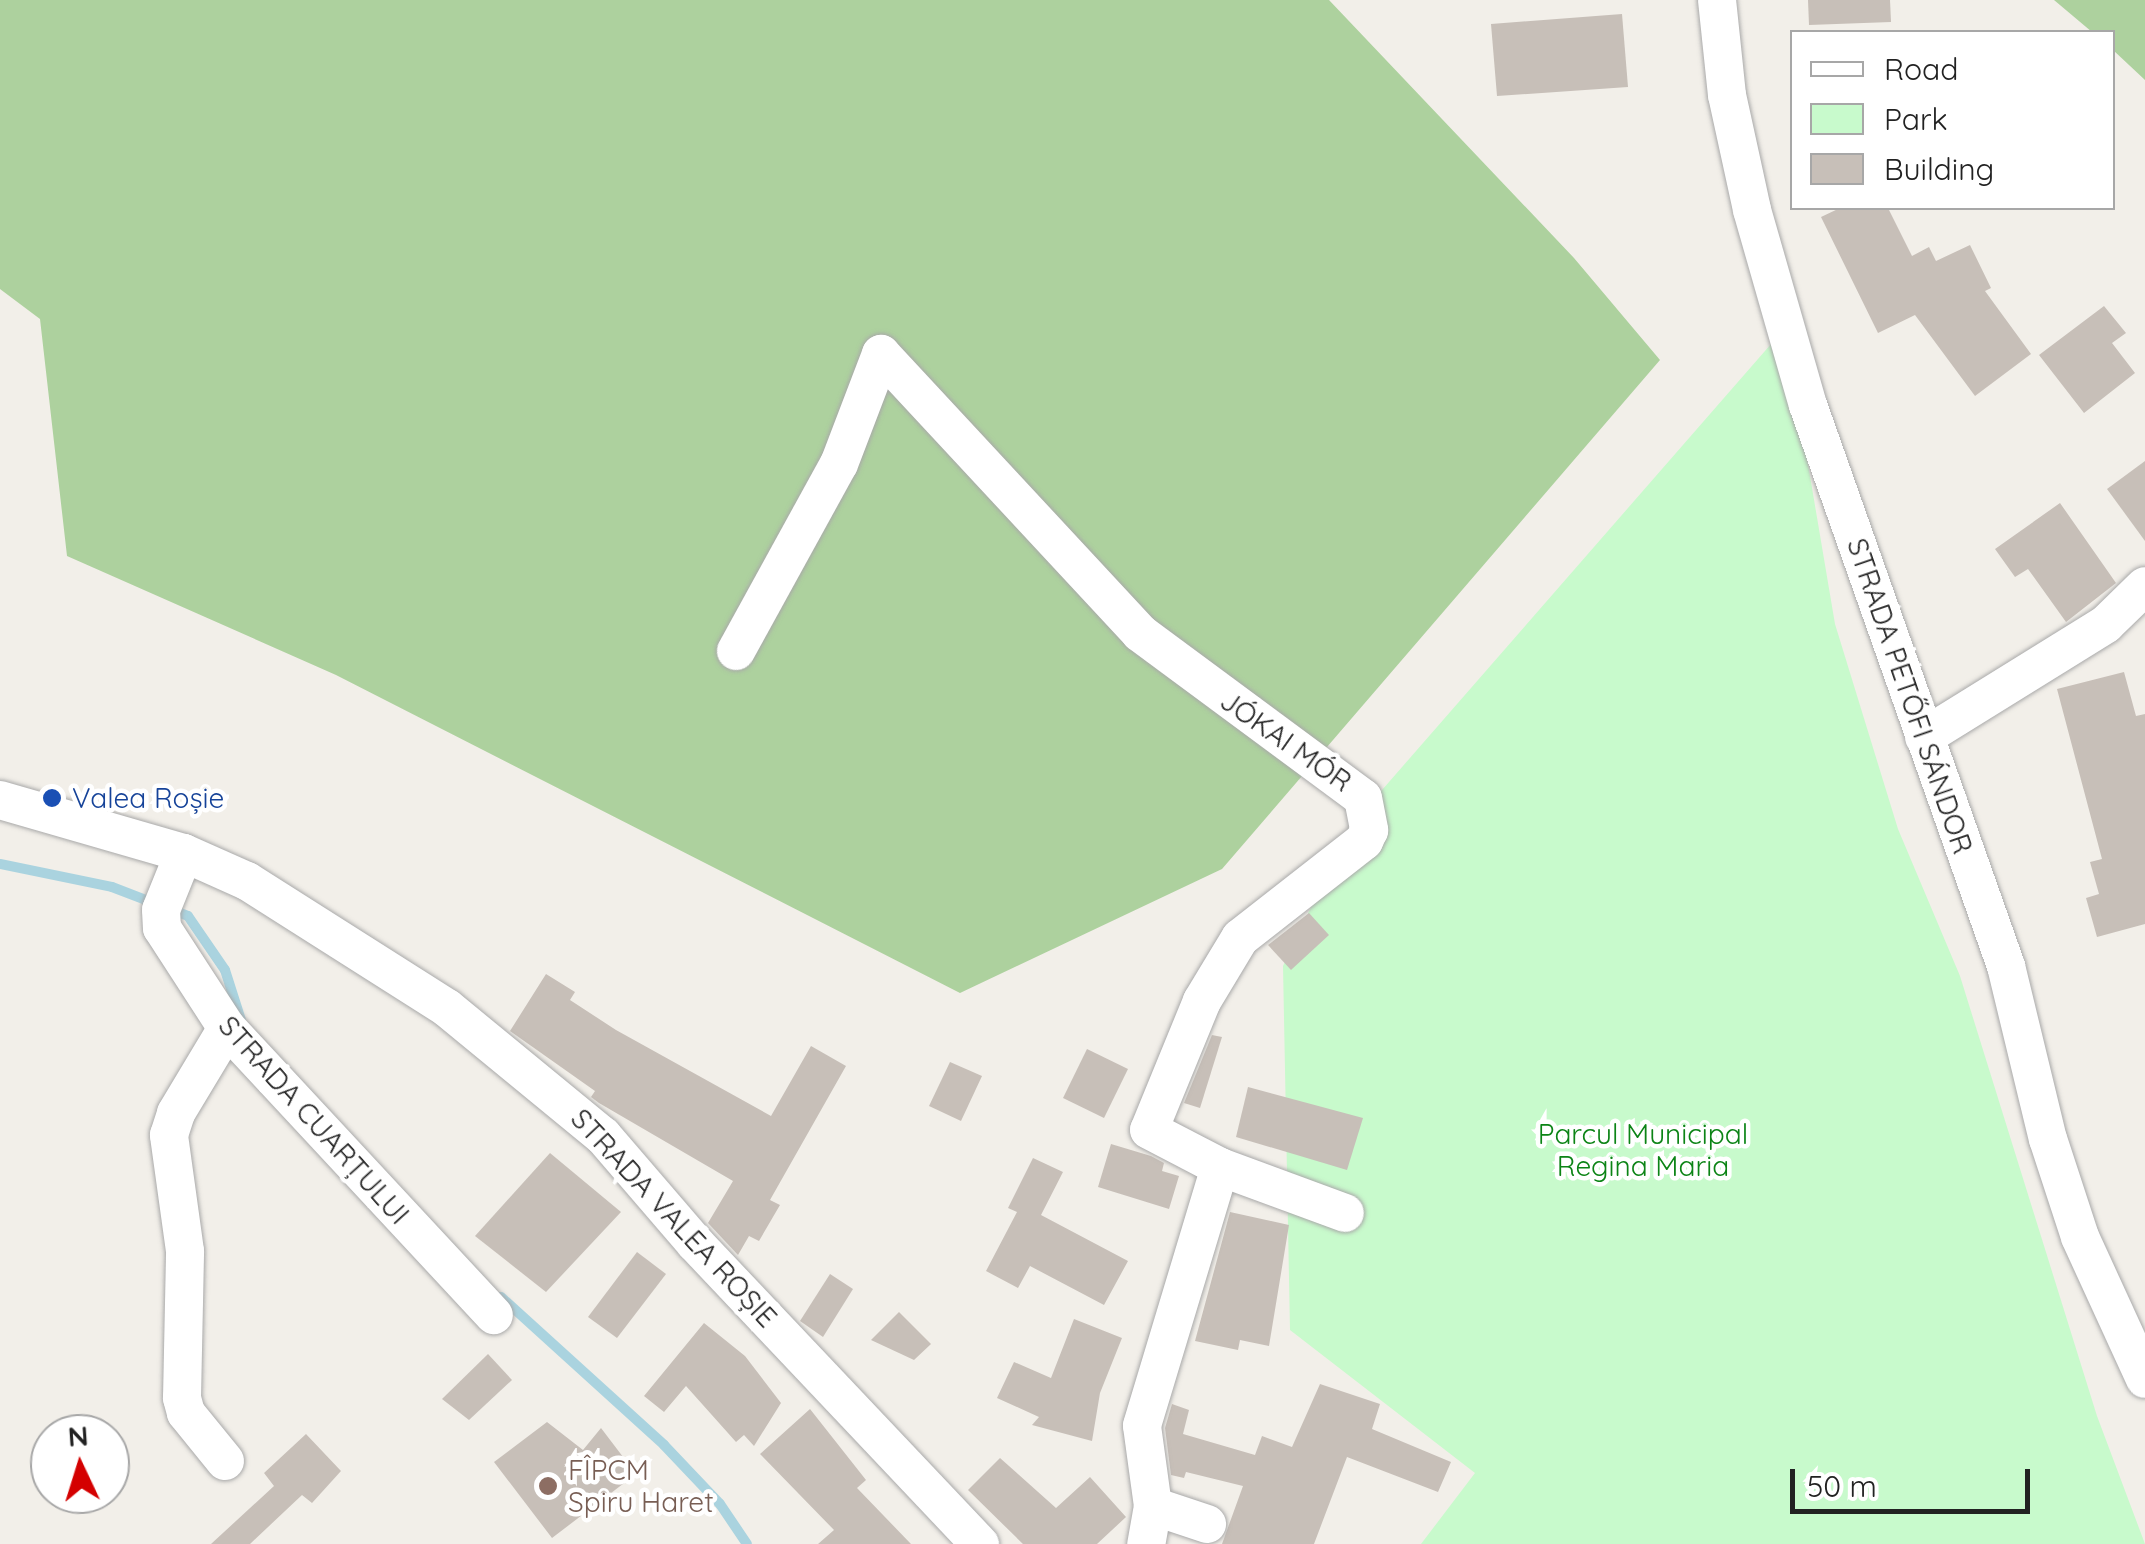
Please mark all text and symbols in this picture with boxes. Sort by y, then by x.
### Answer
legend [1790,30,2115,210]
text: Road [1884,50,1958,88]
text: Park [1884,100,1948,138]
text: Building [1884,150,1994,188]
street label: STRADA PETŐFI SÁNDOR [1840,534,1980,858]
street label: JÓKAI MÓR [1214,684,1358,798]
place label: Valea Roșie [72,781,224,815]
marker: Valea Roșie [41,787,63,809]
street label: STRADA CUARȚULUI [212,1009,416,1231]
street label: STRADA VALEA ROȘIE [564,1102,784,1334]
park label: Parcul Municipal Regina Maria [1538,1117,1748,1183]
north arrow [30,1414,130,1514]
text: N [67,1417,90,1454]
scale bar [1795,1449,2035,1511]
place label: FÎPCM Spiru Haret [568,1453,714,1519]
text: 50 m [1807,1467,1877,1505]
marker: FÎPCM Spiru Haret [537,1475,559,1497]

